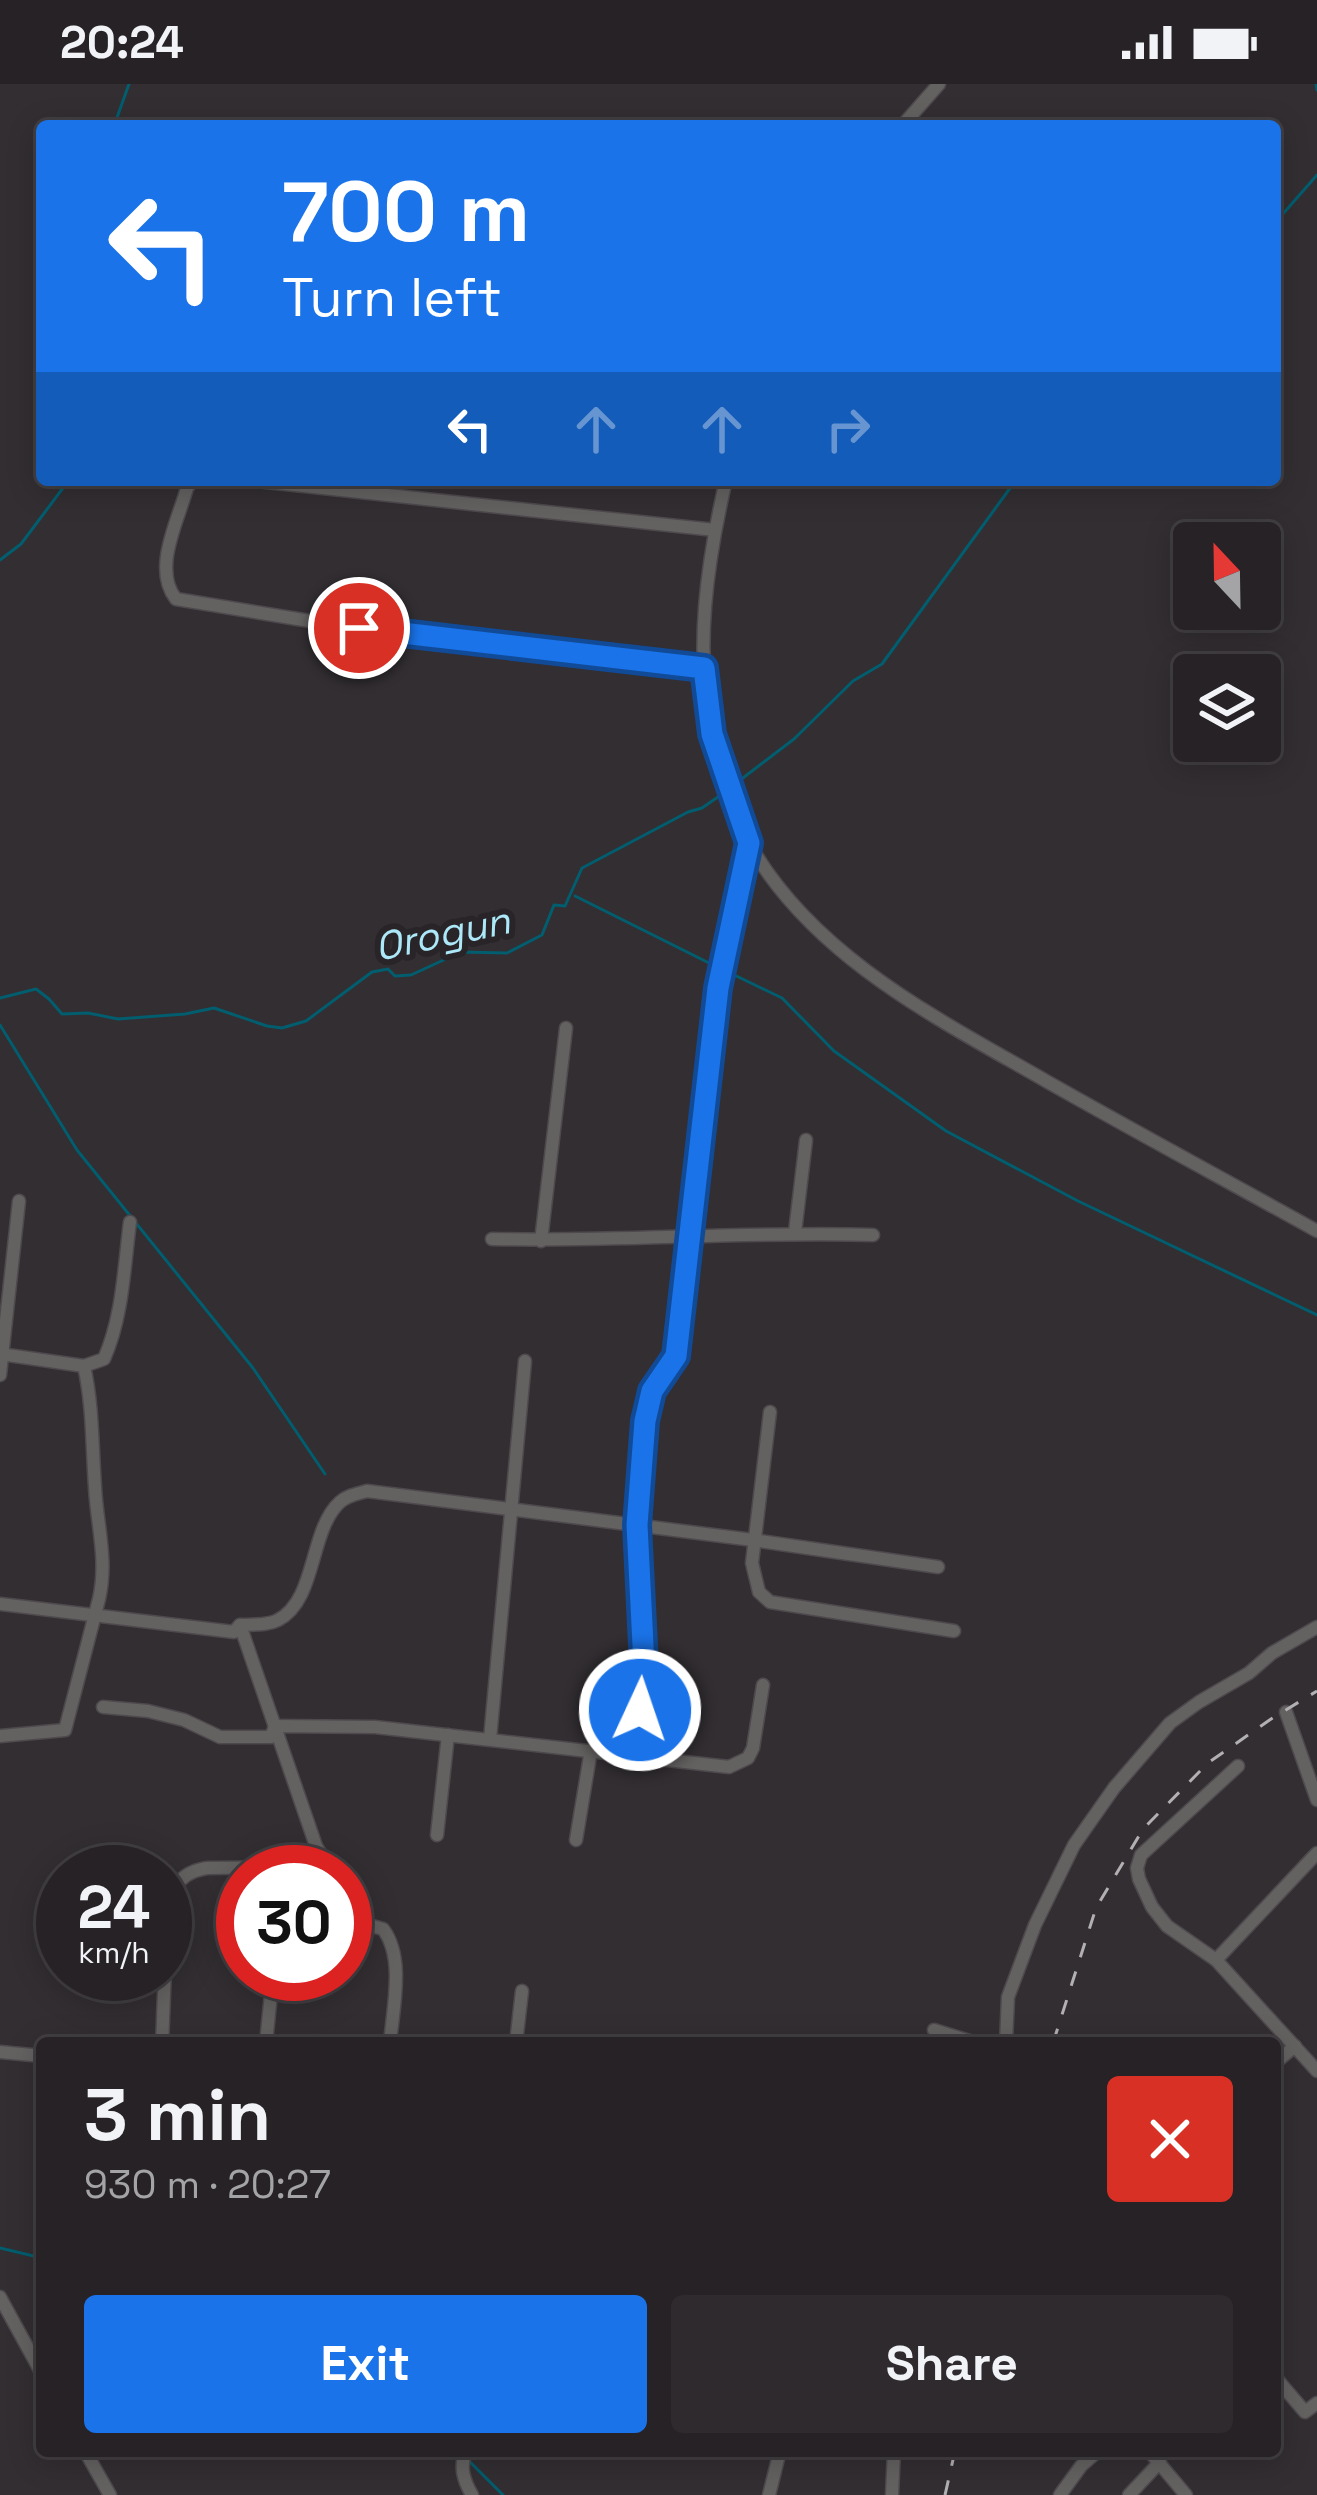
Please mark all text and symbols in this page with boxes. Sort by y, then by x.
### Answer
text: 20:24 [60,14,184,71]
text: 700 m [282,158,530,266]
icon: left [84,168,240,324]
text: Turn left [282,263,502,332]
icon: left [437,396,503,462]
icon: ahead [563,396,629,462]
icon: ahead [689,396,755,462]
icon: right [815,396,881,462]
north arrow [1173,522,1281,630]
map controls [1173,522,1281,762]
pin [308,577,410,679]
icon: arrive [326,595,392,661]
button: layers [1173,654,1281,762]
water label: Orogun [370,895,515,972]
position arrow [577,1647,703,1773]
speed limit sign: 30 [216,1845,372,2001]
text: 24 [78,1869,150,1946]
text: km/h [78,1933,150,1972]
text: 3 min [84,2069,271,2161]
button: close [1107,2076,1233,2202]
text: 930 m · 20:27 [84,2160,331,2209]
button: Exit [84,2295,647,2433]
button: Share [671,2295,1233,2433]

